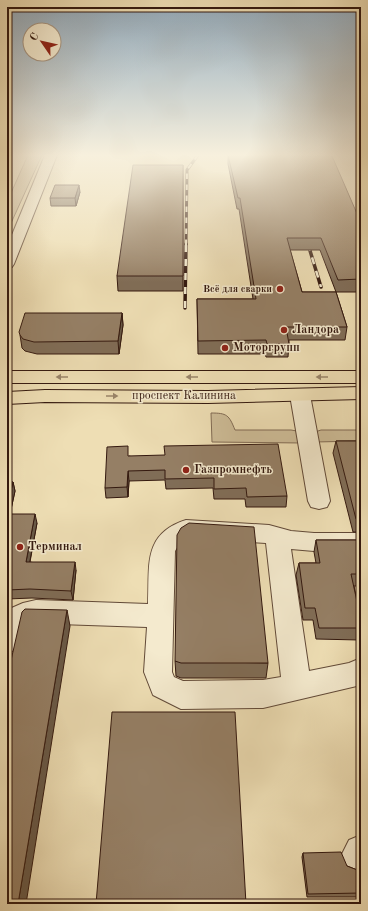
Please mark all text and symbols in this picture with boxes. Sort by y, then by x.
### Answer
north arrow [22,22,62,62]
text: С [28,31,42,43]
place label: Всё для сварки [203,284,272,294]
marker: Всё для сварки [275,284,285,294]
place label: Ландора [292,324,339,336]
marker: Ландора [279,325,289,335]
place label: Моторгрупп [233,342,300,354]
marker: Моторгрупп [220,343,230,353]
one-way arrow [55,374,68,380]
one-way arrow [185,374,198,380]
one-way arrow [315,374,328,380]
street label: проспект Калинина [132,390,236,402]
one-way arrow [106,393,119,399]
place label: Газпромнефть [194,464,272,476]
marker: Газпромнефть [181,465,191,475]
place label: Терминал [28,541,82,553]
marker: Терминал [15,542,25,552]

